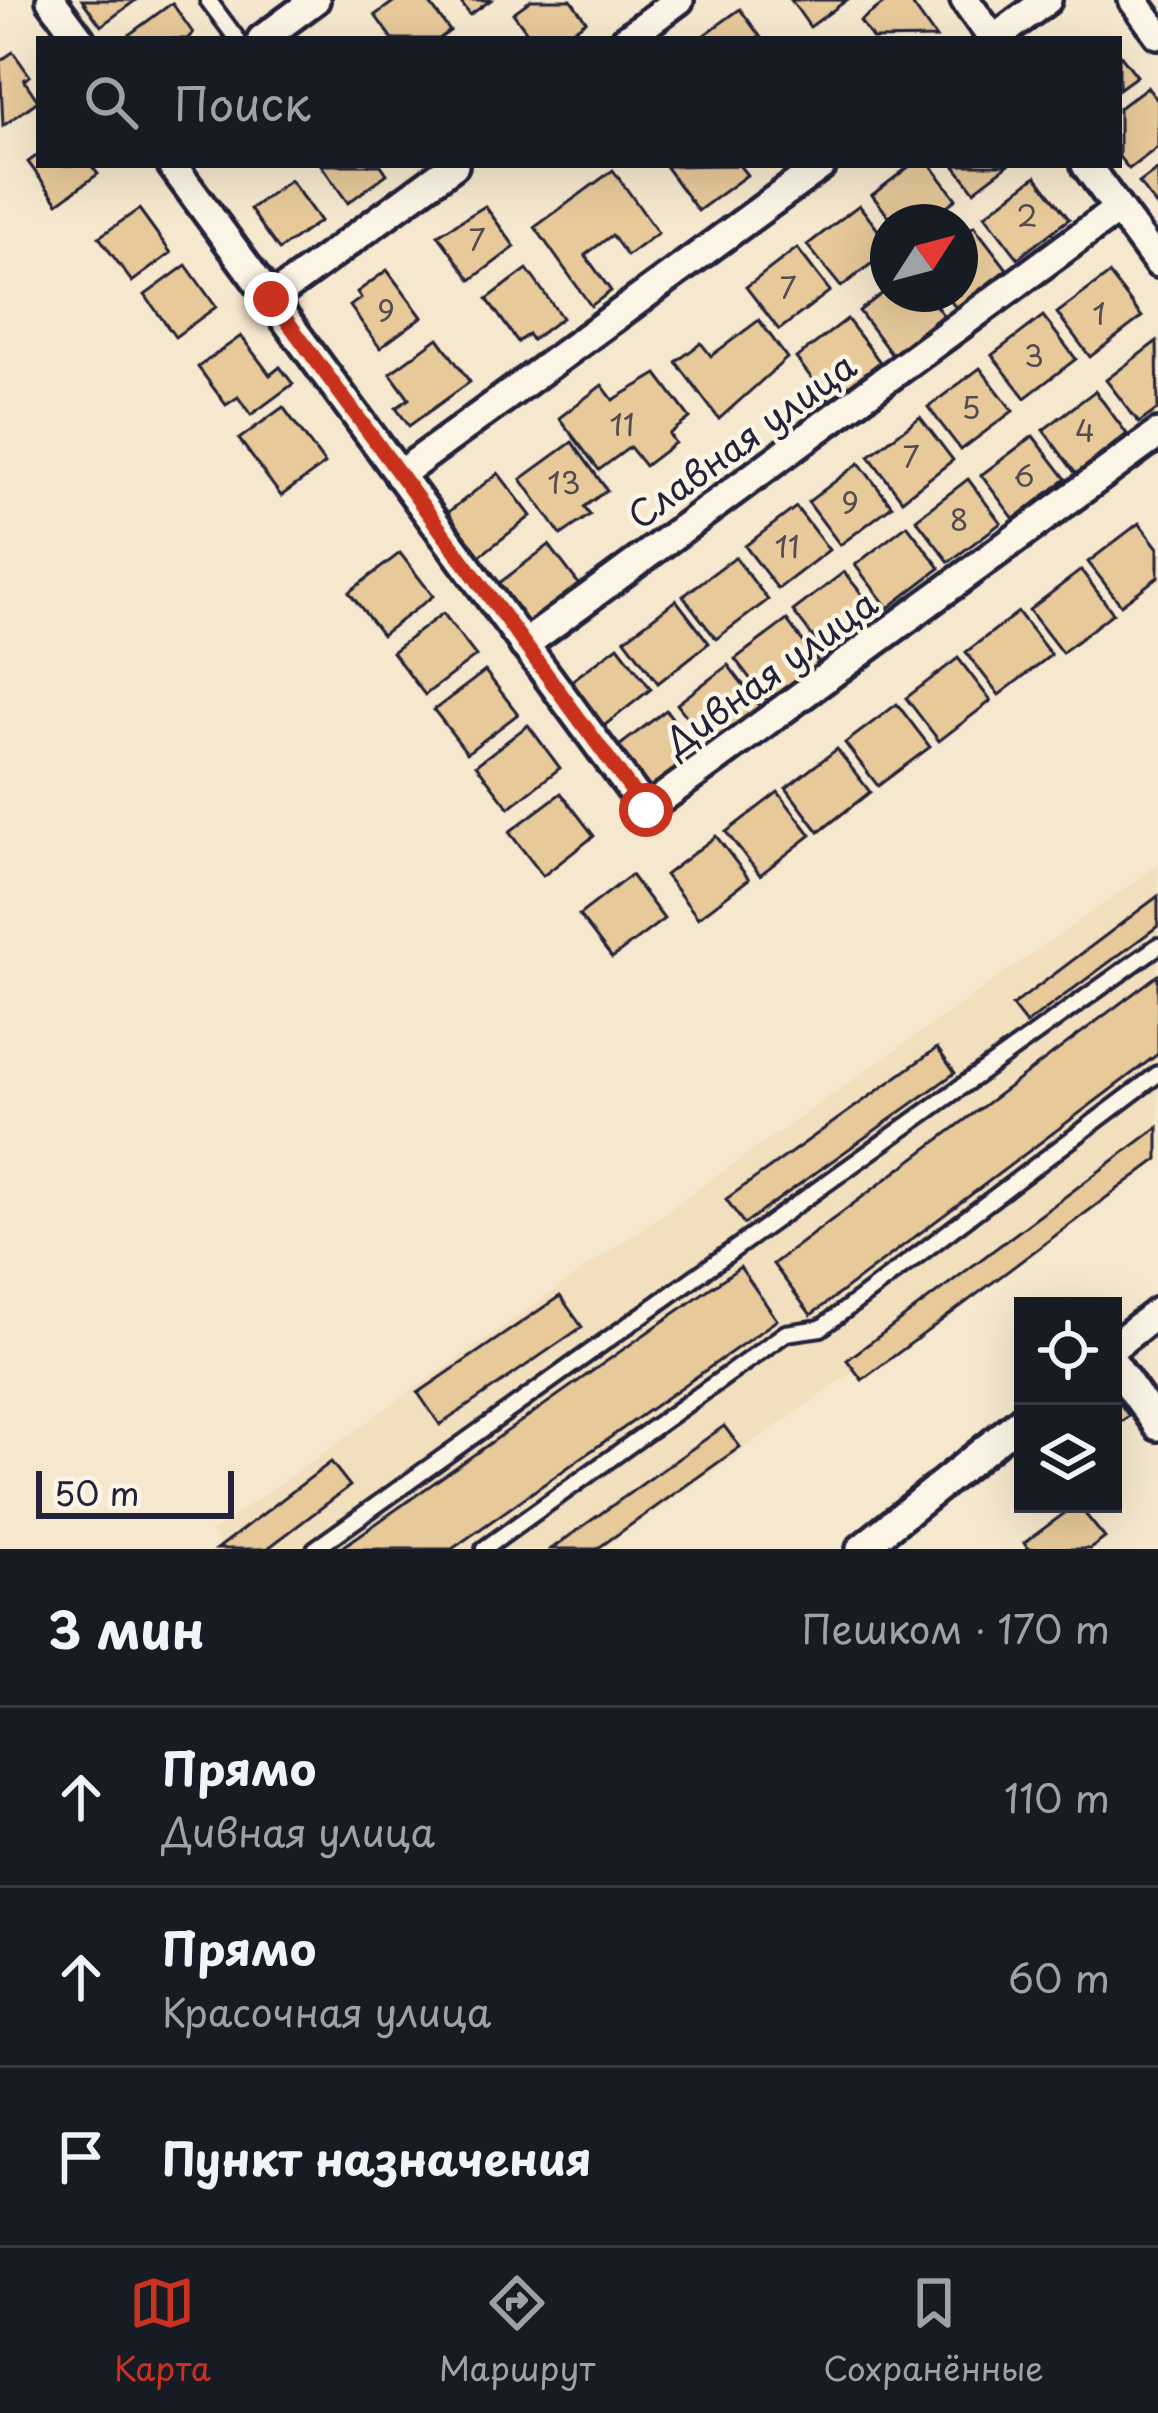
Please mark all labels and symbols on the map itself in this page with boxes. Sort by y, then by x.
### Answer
house number: 2 [1016,192,1038,237]
north arrow [870,204,978,312]
house number: 7 [468,216,486,261]
house number: 7 [779,264,797,309]
route end [244,272,298,326]
house number: 9 [377,287,395,332]
house number: 1 [1092,290,1106,335]
house number: 3 [1024,332,1044,377]
street label: Славная улица [615,338,867,541]
house number: 5 [961,384,981,429]
house number: 11 [609,401,635,446]
house number: 4 [1075,407,1095,452]
house number: 7 [902,433,920,478]
house number: 6 [1013,452,1035,497]
house number: 13 [547,459,581,504]
house number: 9 [841,479,859,524]
house number: 8 [950,496,968,541]
house number: 11 [774,523,800,568]
street label: Дивная улица [651,575,888,768]
route start [619,783,673,837]
scale bar [36,1465,234,1518]

